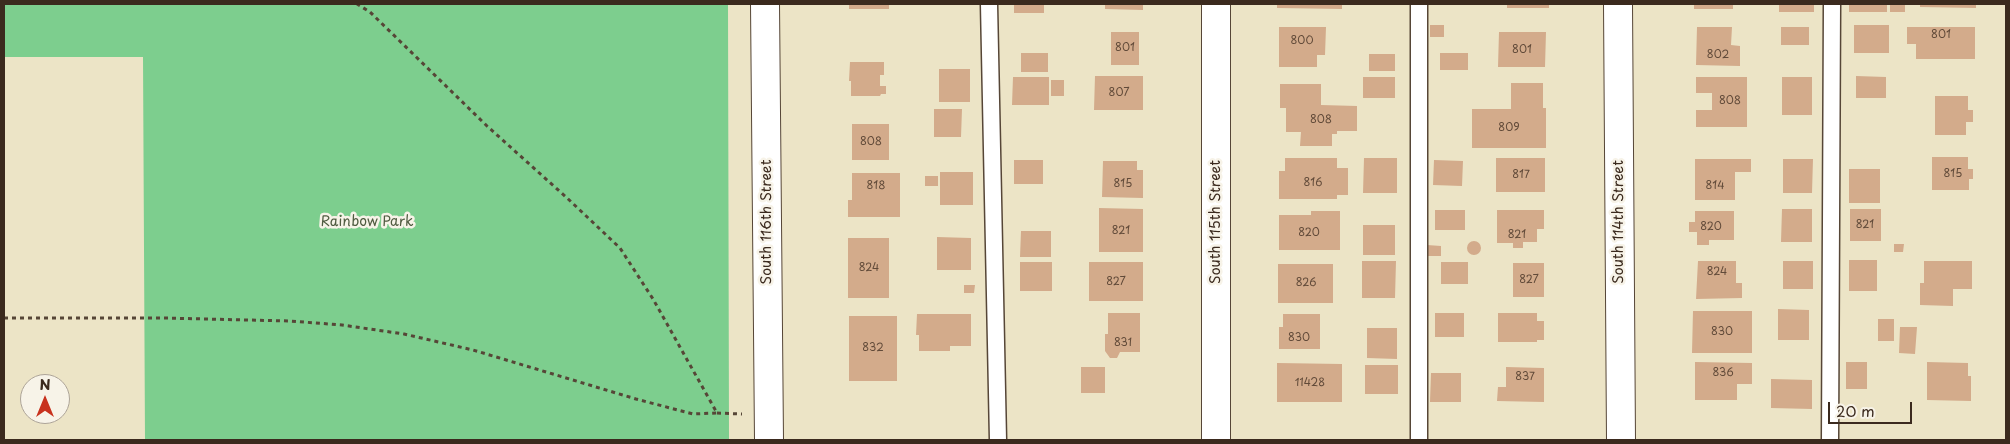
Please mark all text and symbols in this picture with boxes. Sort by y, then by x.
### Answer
house number: 801 [1931,28,1951,42]
house number: 800 [1290,34,1314,48]
house number: 801 [1115,41,1135,55]
house number: 801 [1512,43,1532,57]
house number: 802 [1707,48,1729,62]
house number: 807 [1109,86,1129,100]
house number: 808 [1719,94,1741,108]
house number: 808 [1310,113,1332,127]
house number: 809 [1498,121,1520,135]
house number: 808 [860,135,882,149]
street label: South 116th Street [759,160,775,284]
street label: South 115th Street [1208,160,1224,284]
street label: South 114th Street [1611,160,1627,284]
house number: 815 [1944,167,1962,181]
house number: 817 [1512,168,1530,182]
house number: 816 [1304,176,1322,190]
house number: 815 [1114,177,1132,191]
house number: 818 [867,179,885,193]
house number: 814 [1706,179,1724,193]
park label: Rainbow Park [320,214,414,230]
house number: 821 [1856,218,1874,232]
house number: 820 [1700,220,1722,234]
house number: 821 [1112,224,1130,238]
house number: 820 [1298,226,1320,240]
house number: 821 [1508,228,1526,242]
house number: 824 [859,261,879,275]
house number: 824 [1707,265,1727,279]
house number: 827 [1519,273,1539,287]
house number: 827 [1106,275,1126,289]
house number: 826 [1296,276,1316,290]
house number: 830 [1711,325,1733,339]
house number: 830 [1288,331,1310,345]
house number: 831 [1114,336,1132,350]
house number: 832 [862,341,884,355]
house number: 836 [1712,366,1734,380]
house number: 837 [1515,370,1535,384]
north arrow [20,374,70,424]
text: N [39,374,51,395]
house number: 11428 [1295,376,1325,390]
scale bar [1830,392,1914,424]
text: 20 m [1836,399,1875,422]

